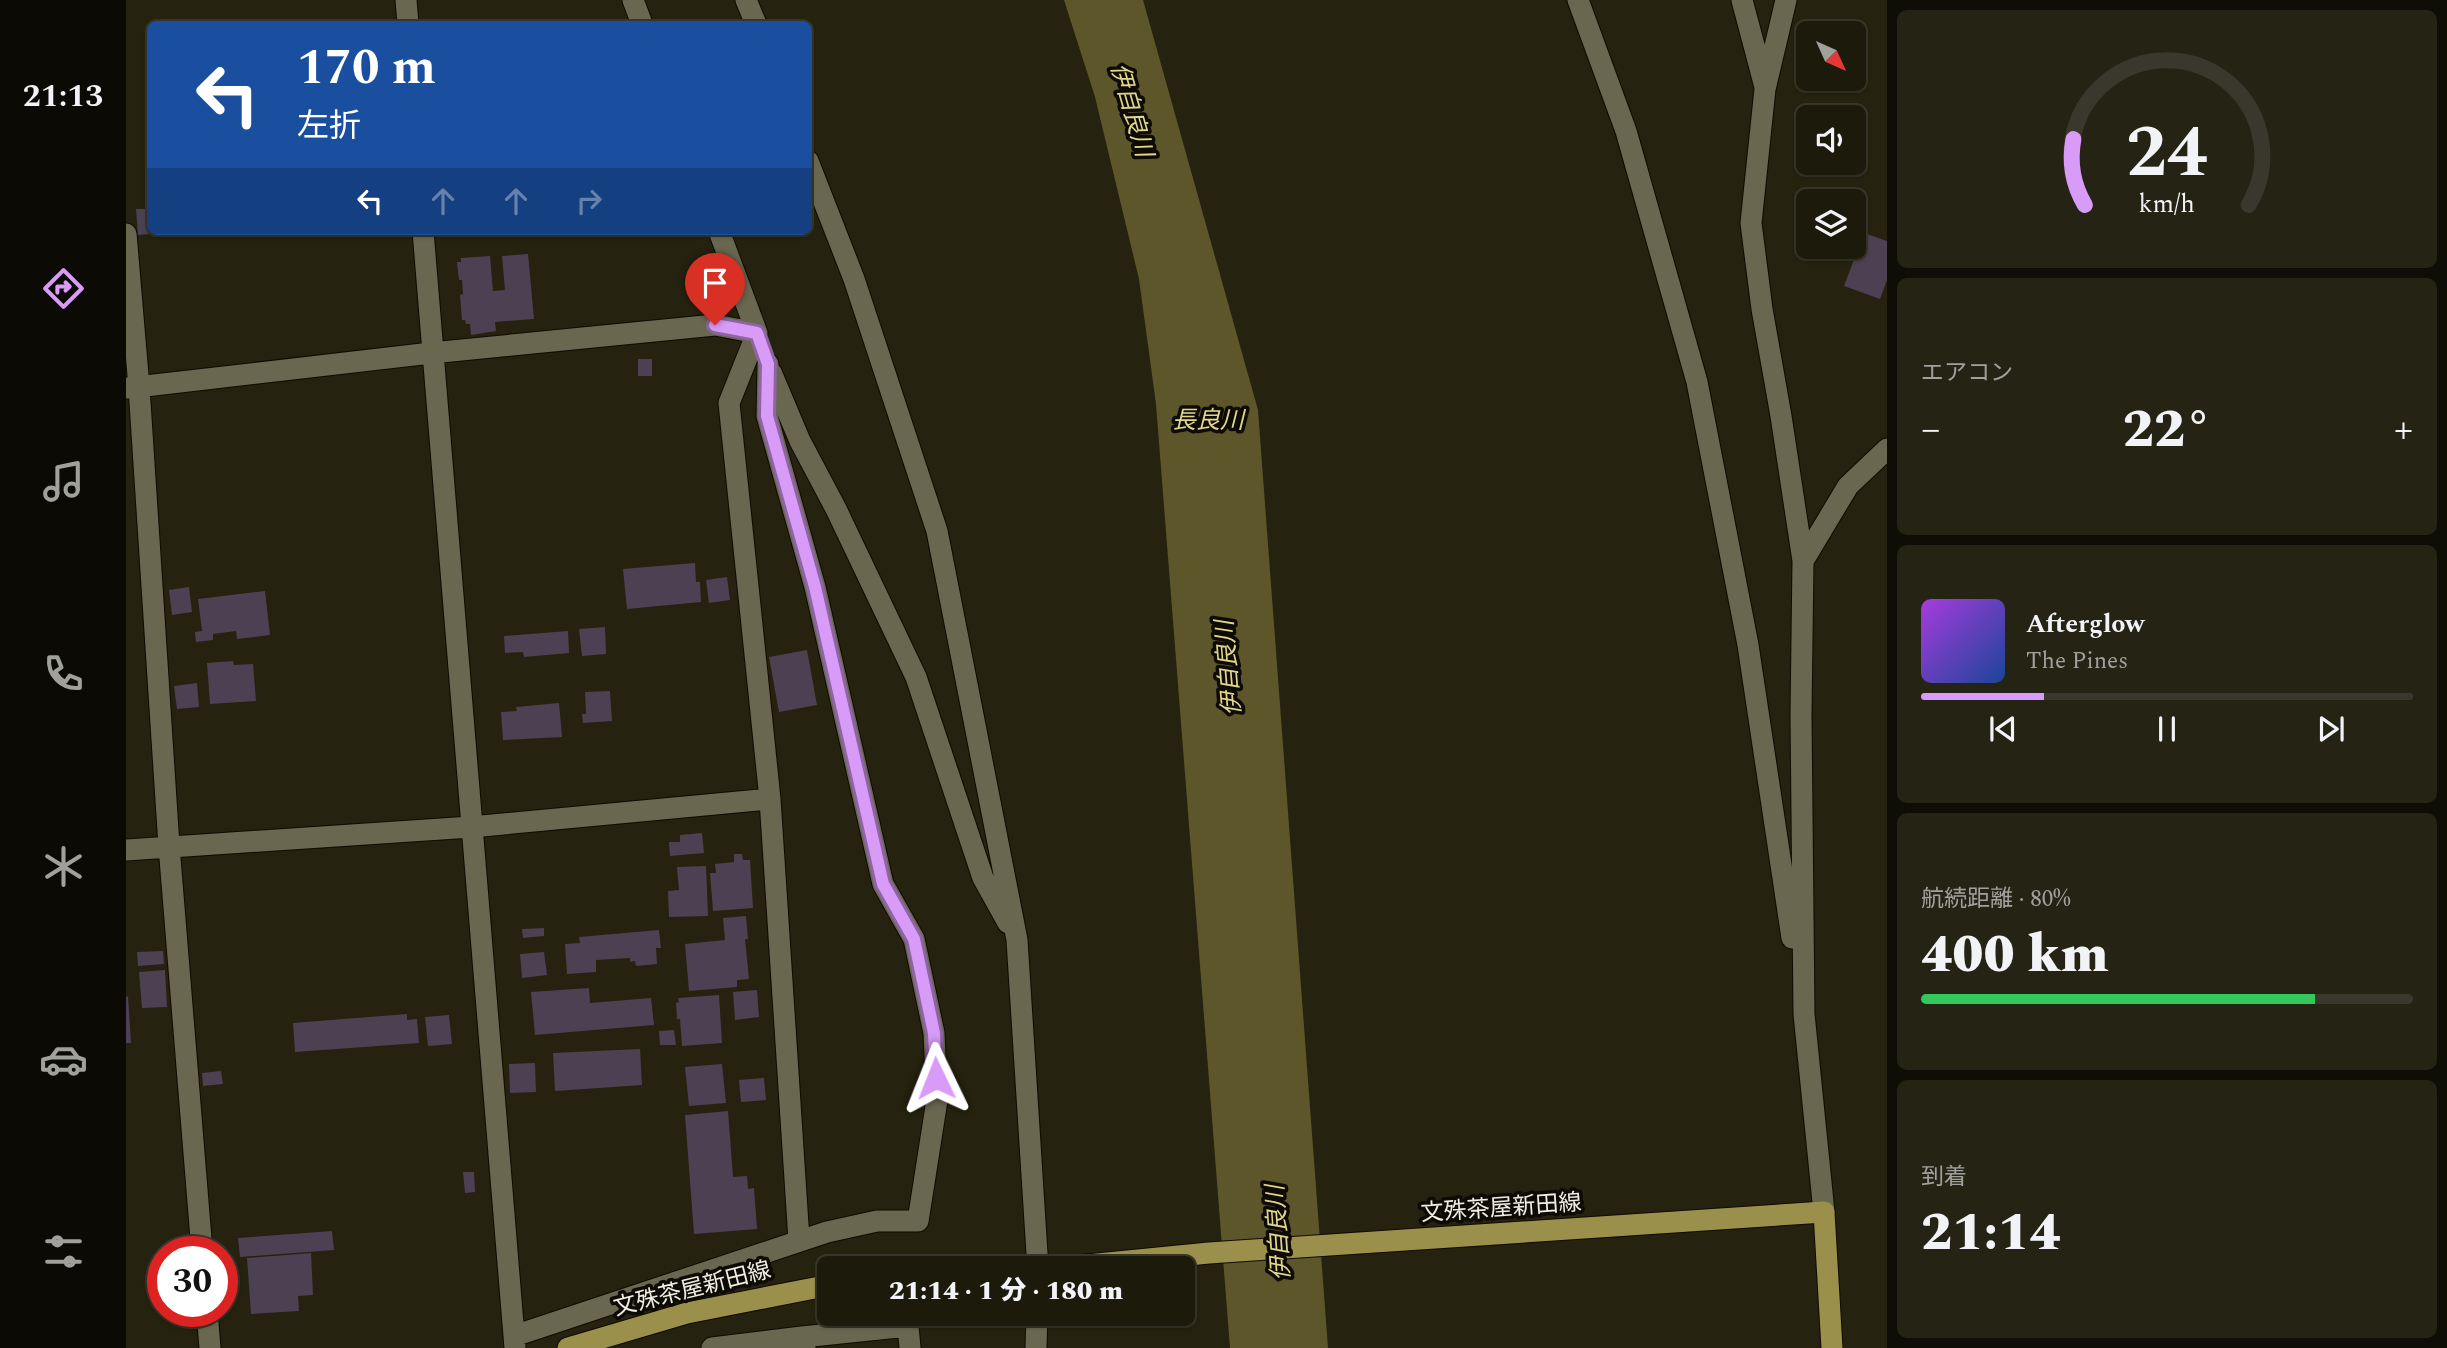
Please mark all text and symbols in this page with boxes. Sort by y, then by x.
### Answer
north arrow [1796,21,1866,91]
map controls [1796,21,1866,259]
text: 170 m [297,31,436,106]
icon: left [182,49,273,140]
water label: 伊自良川 [1101,59,1162,164]
text: 21:13 [23,72,103,121]
text: 24 [2126,98,2208,209]
text: 左折 [297,102,361,151]
button: sound [1796,105,1866,175]
icon: left [351,182,389,220]
icon: ahead [424,182,462,220]
icon: ahead [497,182,535,220]
icon: right [570,182,608,220]
text: km/h [2139,186,2195,224]
button: layers [1796,189,1866,259]
pin [685,253,745,325]
icon: directions [39,264,88,313]
icon: arrive [696,264,734,302]
text: エアコン [1921,356,2013,391]
text: 22° [2123,391,2211,470]
text: − [1921,401,1940,459]
text: + [2394,401,2413,459]
water label: 長良川 [1172,403,1247,439]
icon: music [39,457,88,506]
text: Afterglow [2026,604,2145,644]
water label: 伊自良川 [1207,616,1251,717]
text: The Pines [2026,644,2128,679]
icon: phone [39,649,88,698]
icon: previous [1984,710,2022,748]
icon: pause [2148,710,2186,748]
icon: next [2312,710,2350,748]
icon: climate [39,842,88,891]
text: 航続距離 · 80% [1921,882,2071,917]
text: 400 km [1921,916,2109,995]
icon: car [39,1035,88,1084]
position arrow [899,1041,973,1115]
text: 到着 [1921,1160,1967,1195]
water label: 伊自良川 [1257,1181,1300,1282]
street label: 文殊茶屋新田線 [1420,1185,1583,1232]
text: 21:14 [1921,1194,2060,1273]
icon: filters [39,1227,88,1276]
speed limit sign: 30 [147,1236,238,1327]
street label: 文殊茶屋新田線 [610,1253,775,1326]
text: 21:14 · 1 分 · 180 m [889,1271,1123,1311]

